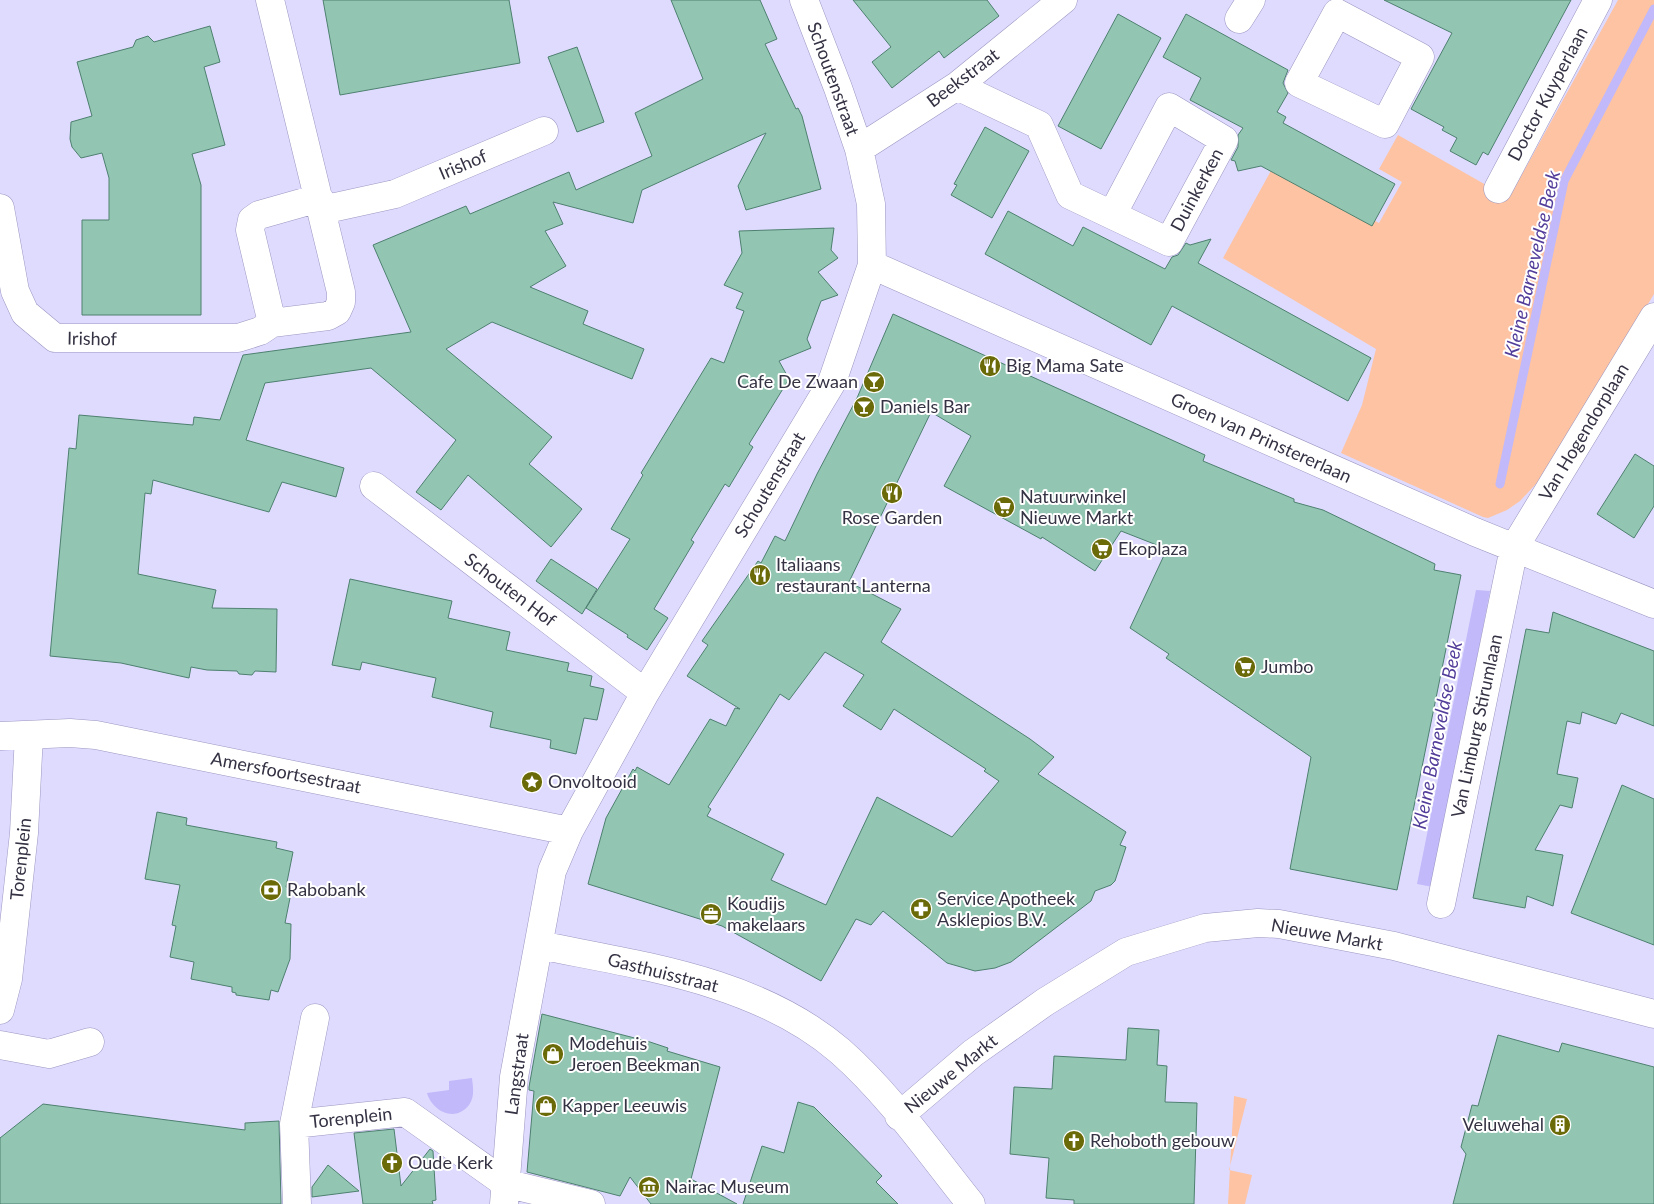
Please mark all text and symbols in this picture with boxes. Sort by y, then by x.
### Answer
street label: Schoutenstraat [803,19,865,139]
street label: Doctor Kuyperlaan [1502,23,1592,164]
street label: Beekstraat [922,43,1003,111]
street label: Irishof [435,144,491,184]
street label: Duinkerken [1165,144,1227,235]
water label: Kleine Barneveldse Beek [1499,167,1564,360]
street label: Irishof [67,327,118,349]
restaurant icon: Big Mama Sate [978,354,1002,378]
place label: Big Mama Sate [1006,354,1124,376]
street label: Van Hogendorplaan [1534,359,1633,504]
place label: Cafe De Zwaan [737,370,858,392]
bar icon: Cafe De Zwaan [862,370,886,394]
street label: Groen van Prinstererlaan [1168,387,1355,487]
bar icon: Daniels Bar [852,395,876,419]
place label: Daniels Bar [880,395,970,417]
street label: Schoutenstraat [729,427,810,541]
restaurant icon: Rose Garden [880,481,904,505]
place label: Natuurwinkel Nieuwe Markt [1020,485,1134,528]
supermarket icon: Natuurwinkel Nieuwe Markt [992,495,1016,519]
place label: Rose Garden [842,506,942,528]
supermarket icon: Ekoplaza [1090,537,1114,561]
place label: Ekoplaza [1118,537,1188,559]
street label: Schouten Hof [460,548,561,631]
place label: Italiaans restaurant Lanterna [776,553,931,596]
restaurant icon: Italiaans restaurant Lanterna [748,563,772,587]
street label: Van Limburg Stirumlaan [1446,632,1506,820]
water label: Kleine Barneveldse Beek [1407,638,1466,831]
supermarket icon: Jumbo [1233,655,1257,679]
place label: Jumbo [1261,655,1313,677]
street label: Amersfoortsestraat [209,747,364,797]
place icon: Onvoltooid [520,770,544,794]
place label: Onvoltooid [548,770,637,792]
street label: Torenplein [5,817,35,901]
bank icon: Rabobank [259,878,283,902]
place label: Rabobank [287,878,366,900]
place label: Service Apotheek Asklepios B.V. [937,887,1076,930]
place label: Koudijs makelaars [727,892,806,935]
pharmacy icon: Service Apotheek Asklepios B.V. [909,897,933,921]
office icon: Koudijs makelaars [699,902,723,926]
street label: Nieuwe Markt [1270,913,1385,955]
street label: Gasthuisstraat [606,948,721,997]
street label: Nieuwe Markt [899,1029,1002,1117]
street label: Langstraat [499,1031,533,1116]
place label: Modehuis Jeroen Beekman [569,1032,700,1075]
shop icon: Modehuis Jeroen Beekman [541,1042,565,1066]
shop icon: Kapper Leeuwis [534,1094,558,1118]
place label: Kapper Leeuwis [562,1094,687,1116]
street label: Torenplein [309,1102,393,1132]
place label: Veluwehal [1463,1113,1544,1135]
building icon: Veluwehal [1548,1113,1572,1137]
church icon: Rehoboth gebouw [1062,1129,1086,1153]
place label: Rehoboth gebouw [1090,1129,1235,1151]
church icon: Oude Kerk [380,1151,404,1175]
place label: Oude Kerk [408,1151,494,1173]
museum icon: Nairac Museum [637,1175,661,1199]
place label: Nairac Museum [665,1175,789,1197]

